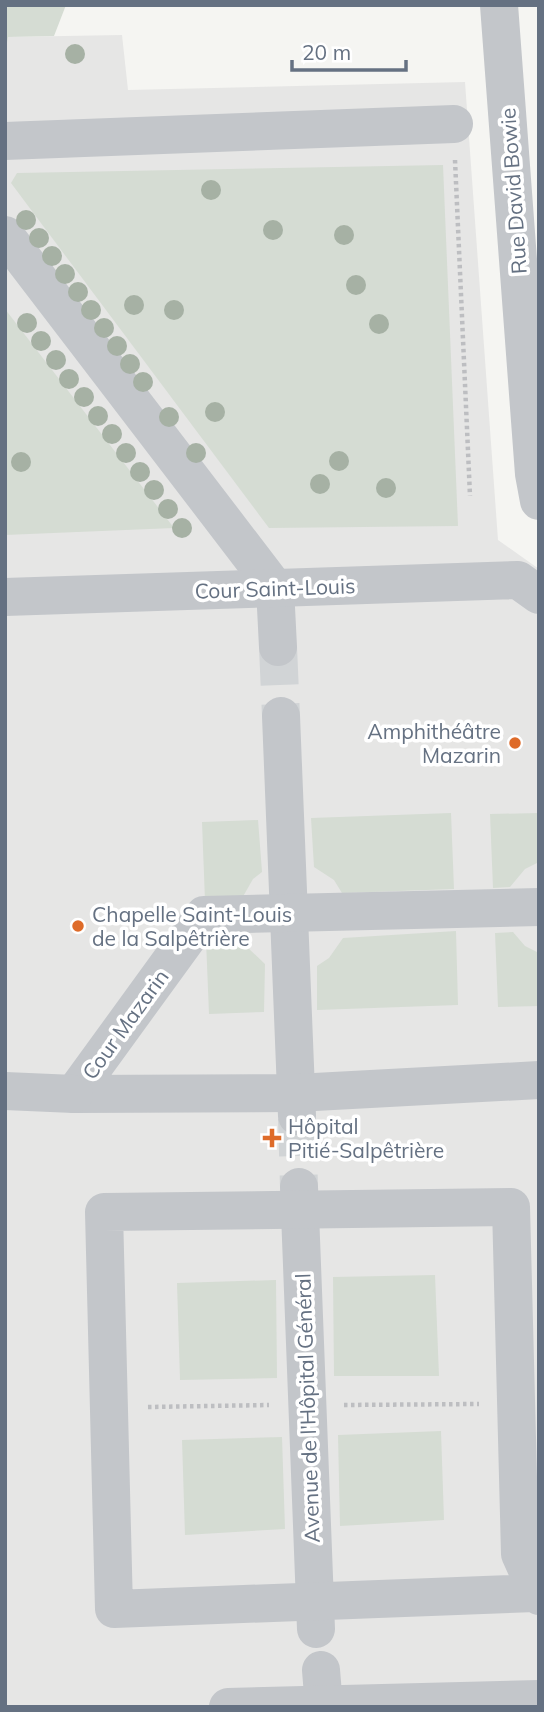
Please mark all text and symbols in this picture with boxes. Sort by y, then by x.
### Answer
scale bar [292,28,406,72]
text: 20 m [302,39,351,65]
street label: Rue David Bowie [494,107,532,275]
street label: Cour Saint-Louis [194,572,356,604]
place label: Amphithéâtre Mazarin [367,718,501,768]
marker: Amphithéâtre Mazarin [507,735,523,751]
place label: Chapelle Saint-Louis de la Salpêtrière [92,901,292,951]
marker: Chapelle Saint-Louis de la Salpêtrière [70,918,86,934]
street label: Cour Mazarin [76,964,174,1084]
place label: Hôpital Pitié-Salpêtrière [288,1113,444,1163]
marker: Hôpital Pitié-Salpêtrière [262,1128,282,1148]
street label: Avenue de l'Hôpital Général [289,1273,325,1543]

